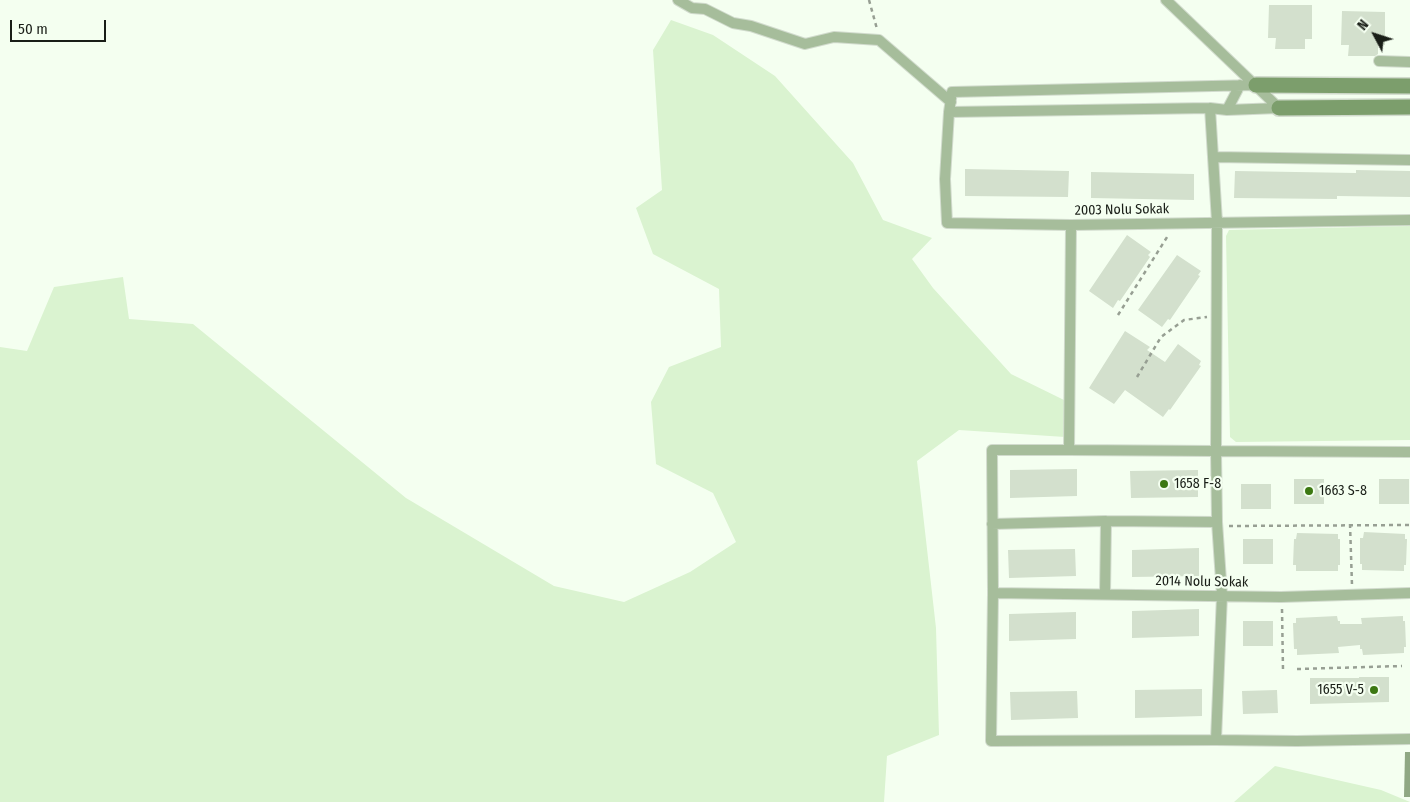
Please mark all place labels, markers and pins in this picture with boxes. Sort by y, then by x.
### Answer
place label: 1658 F-8 [1174,476,1221,492]
marker: 1658 F-8 [1158,478,1170,490]
place label: 1663 S-8 [1319,483,1367,499]
marker: 1663 S-8 [1303,485,1315,497]
place label: 1655 V-5 [1317,682,1364,698]
marker: 1655 V-5 [1368,684,1380,696]

